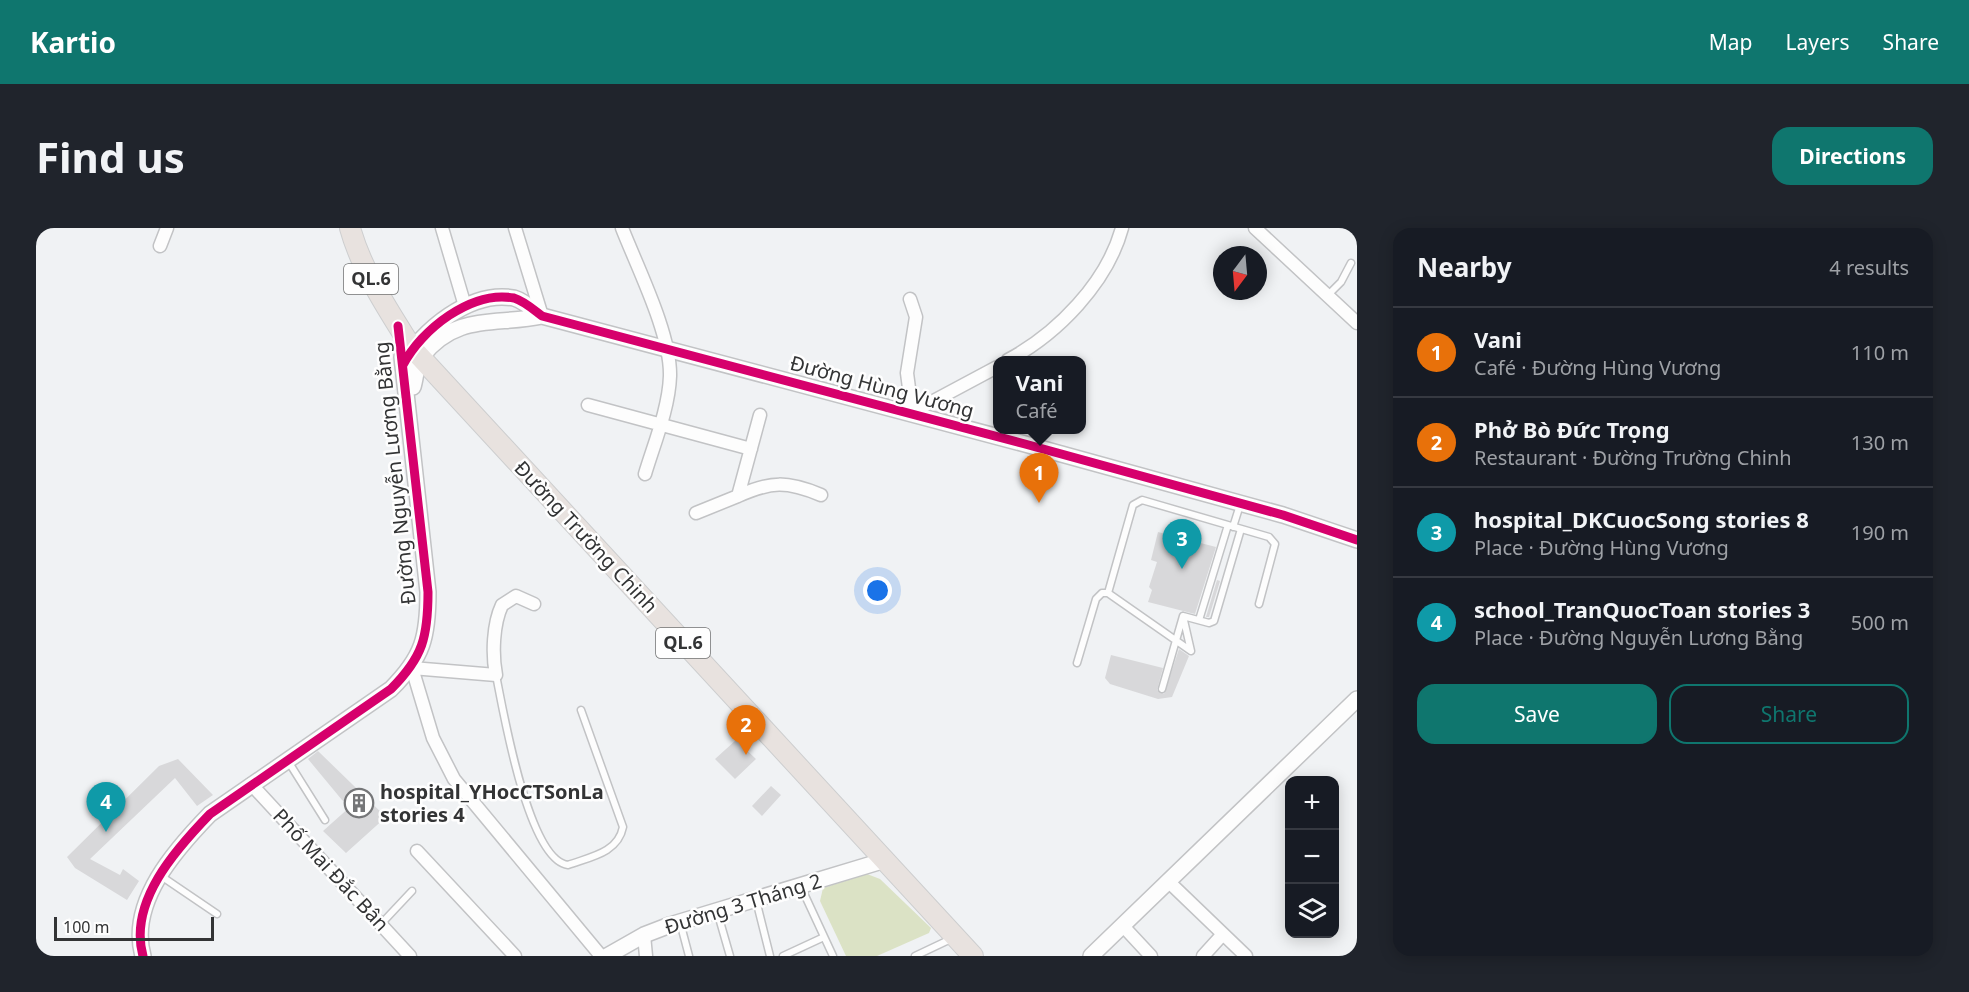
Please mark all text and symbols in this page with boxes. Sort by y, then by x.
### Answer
text: Kartio [30,23,116,61]
text: Map [1709,28,1753,56]
text: Layers [1786,28,1850,56]
text: Share [1883,28,1939,56]
button: Directions [1772,127,1933,185]
text: Find us [36,128,185,185]
north arrow [1213,246,1267,300]
text: Nearby [1417,249,1512,285]
text: 4 results [1829,254,1909,281]
road number: QL.6 [344,264,398,294]
text: Vani [1474,324,1522,354]
text: 1 [1431,339,1442,366]
text: 110 m [1851,339,1909,366]
street label: Đường Nguyễn Lương Bằng [367,340,422,606]
street label: Đường Hùng Vương [787,349,977,424]
text: Café · Đường Hùng Vương [1474,354,1721,381]
popup [993,356,1086,434]
text: Vani [1016,367,1063,397]
text: Café [1016,397,1058,424]
text: Phở Bò Đức Trọng [1474,414,1670,444]
text: 2 [1431,429,1442,456]
text: 130 m [1851,429,1909,456]
text: Restaurant · Đường Trường Chinh [1474,444,1792,471]
pin: 1 [1020,454,1058,503]
street label: Đường Trường Chinh [509,455,664,619]
text: hospital_DKCuocSong stories 8 [1474,504,1809,534]
text: 3 [1431,519,1442,546]
text: 190 m [1851,519,1909,546]
pin: 3 [1162,520,1202,569]
text: Place · Đường Hùng Vương [1474,534,1729,561]
your location [863,576,892,605]
text: school_TranQuocToan stories 3 [1474,594,1810,624]
text: 4 [1431,609,1442,636]
text: 500 m [1851,609,1909,636]
text: Place · Đường Nguyễn Lương Bằng [1474,624,1803,651]
road number: QL.6 [656,628,710,658]
button: Save [1417,684,1657,744]
button: Share [1669,684,1909,744]
pin: 2 [726,706,766,755]
map controls [1285,776,1339,938]
button: + [1285,776,1339,830]
place label: hospital_YHocCTSonLa stories 4 [380,778,604,828]
pin: 4 [86,782,126,832]
building icon: hospital_YHocCTSonLa stories 4 [343,787,375,819]
street label: Phố Mai Đắc Bân [267,802,395,937]
button: − [1285,830,1339,884]
street label: Đường 3 Tháng 2 [661,867,825,940]
button: layers [1285,884,1339,938]
scale bar [54,914,214,942]
text: 100 m [63,916,110,938]

